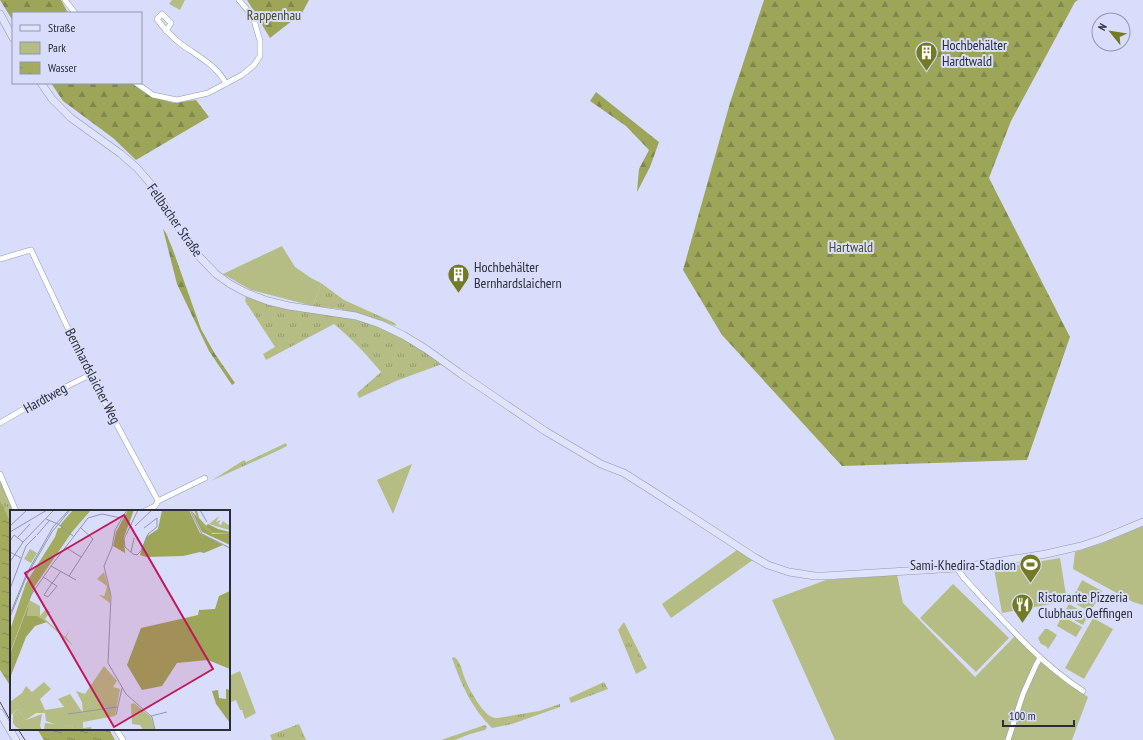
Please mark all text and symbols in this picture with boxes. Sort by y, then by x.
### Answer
park label: Rappenhau [247,6,301,24]
legend [12,12,142,84]
north arrow [1091,12,1131,52]
text: Straße [48,20,75,35]
text: N [1095,21,1110,33]
place label: Hochbehälter Hardtwald [942,36,1007,70]
text: Park [48,40,66,55]
building icon: Hochbehälter Hardtwald [914,40,940,73]
text: Wasser [48,60,78,75]
street label: Fellbacher Straße [143,180,207,260]
park label: Hartwald [829,238,873,256]
place label: Hochbehälter Bernhardslaichern [474,258,562,292]
building icon: Hochbehälter Bernhardslaichern [446,262,472,295]
street label: Bernhardslaicher Weg [61,325,125,427]
street label: Hardtweg [20,379,70,417]
inset map [10,510,230,730]
sports icon: Sami-Khedira-Stadion [1018,552,1044,585]
place label: Sami-Khedira-Stadion [910,556,1016,574]
place label: Ristorante Pizzeria Clubhaus Oeffingen [1038,588,1133,622]
restaurant icon: Ristorante Pizzeria Clubhaus Oeffingen [1009,592,1035,625]
scale bar [1003,702,1074,728]
text: 100 m [1009,708,1036,723]

